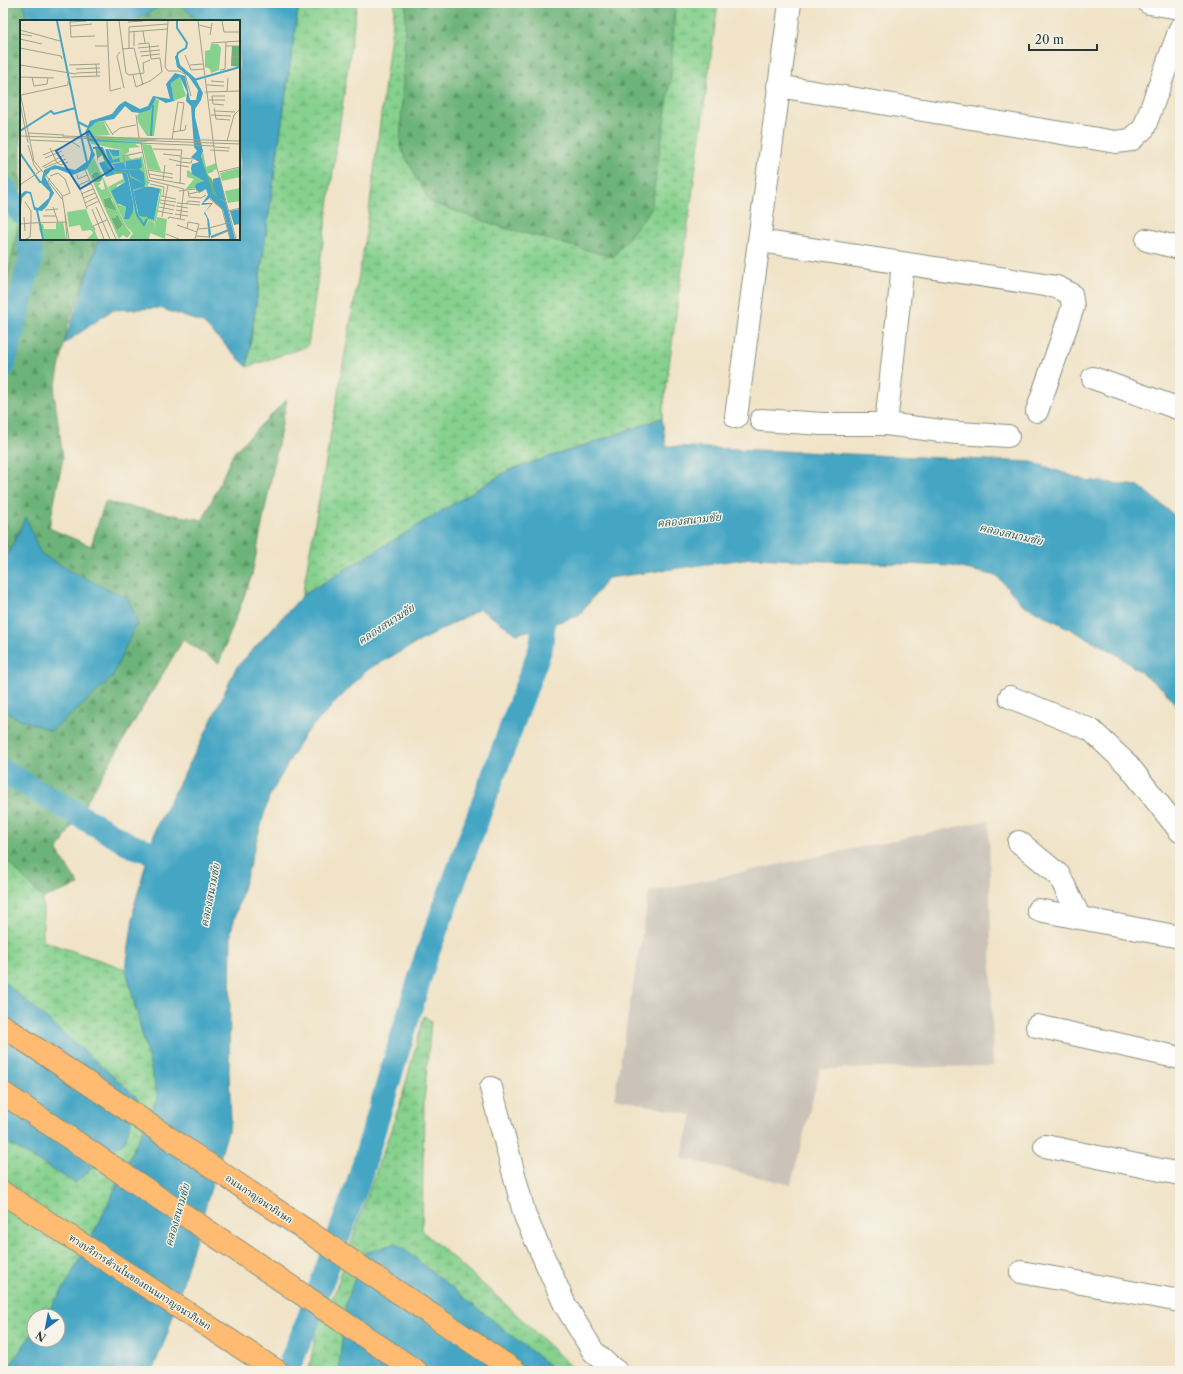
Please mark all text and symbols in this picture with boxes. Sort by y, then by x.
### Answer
inset map [20,20,240,240]
scale bar [1029,26,1097,52]
text: 20 m [1035,32,1064,47]
water label: คลองสนามชัย [656,510,723,530]
water label: คลองสนามชัย [978,520,1045,548]
water label: คลองสนามชัย [355,600,418,647]
water label: คลองสนามชัย [197,861,223,928]
street label: ถนนกาญจนาภิเษก [223,1172,295,1226]
water label: คลองสนามชัย [161,1181,193,1248]
street label: ทางบริการด้านในของถนนกาญจนาภิเษก [66,1230,214,1333]
north arrow [26,1308,66,1348]
text: N [33,1328,48,1345]

